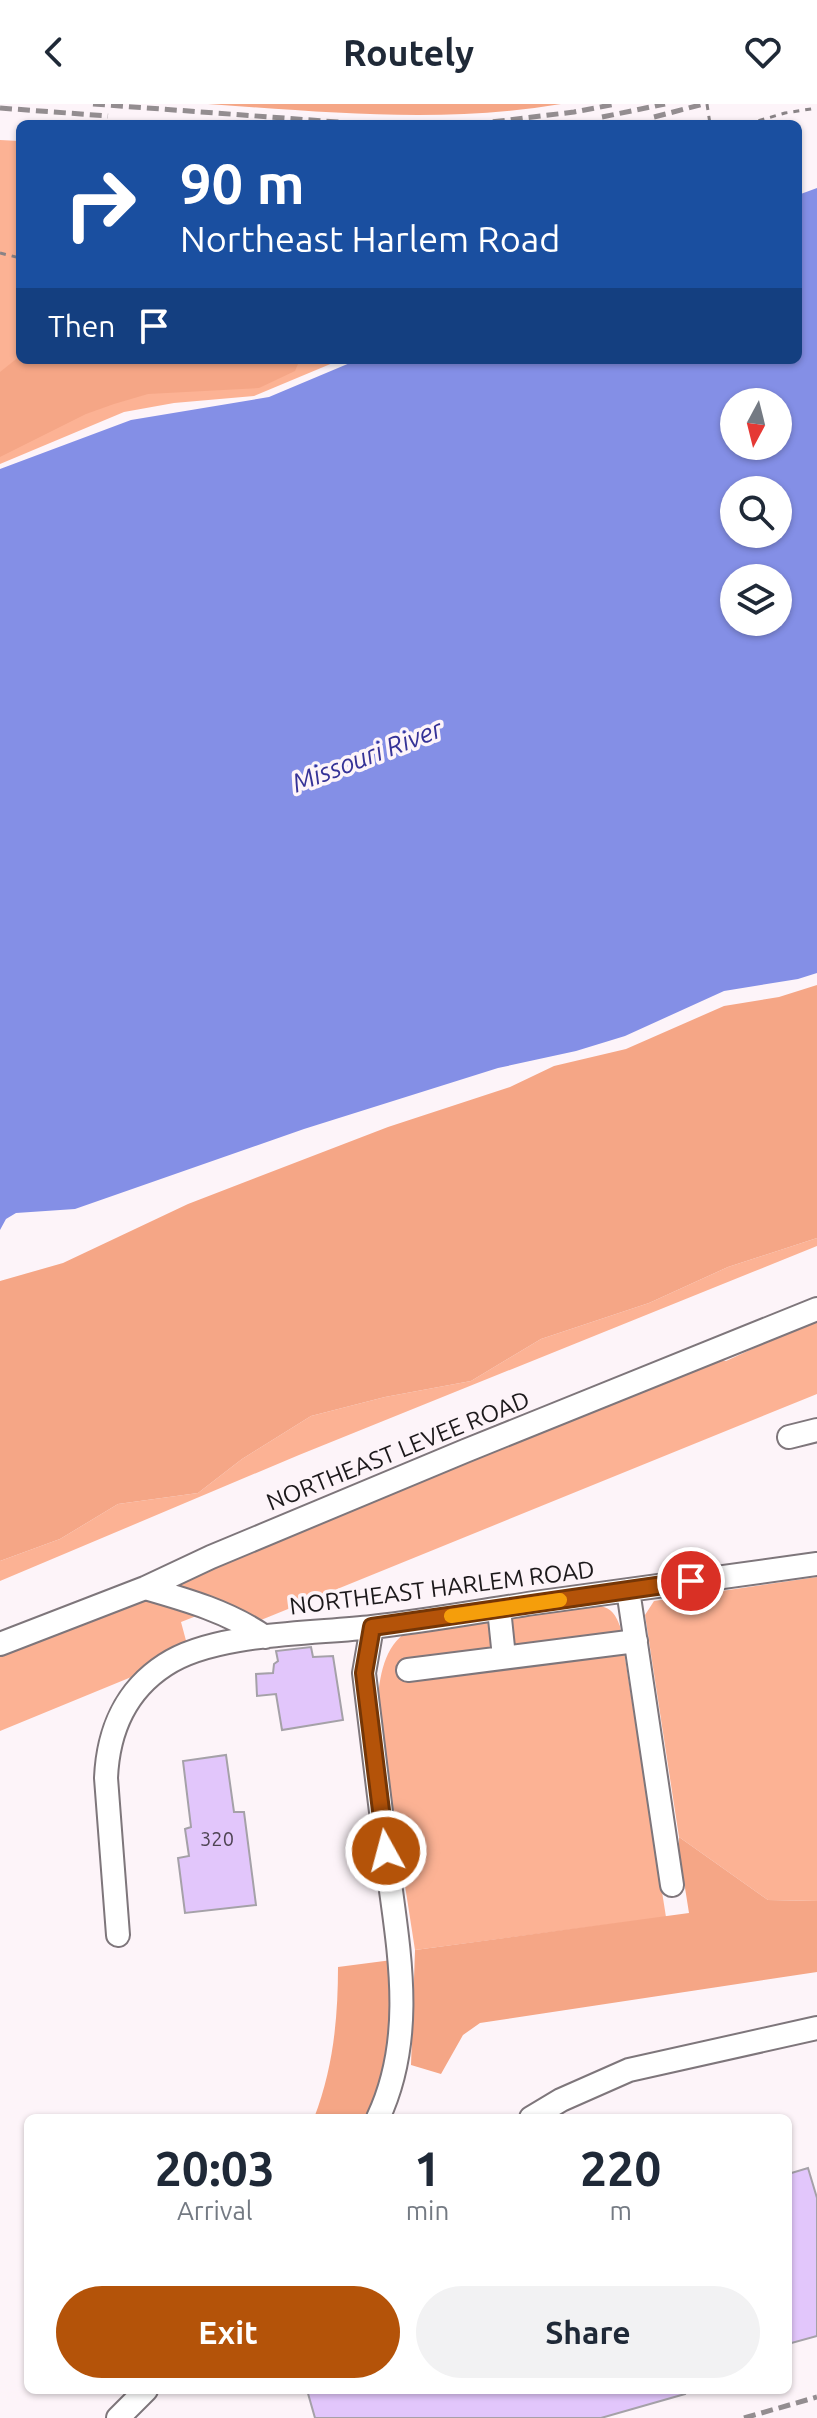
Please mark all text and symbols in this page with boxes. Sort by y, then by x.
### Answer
icon: back [32,30,76,74]
icon: heart [741,30,785,74]
text: Routely [343,32,474,73]
icon: right [48,152,152,256]
text: 90 m [180,152,305,215]
text: Northeast Harlem Road [180,218,560,259]
icon: arrive [132,304,176,348]
text: Then [48,309,116,343]
north arrow [720,388,792,460]
map controls [720,388,792,636]
button: search [720,476,792,548]
button: layers [720,564,792,636]
water label: Missouri River [288,713,447,797]
street label: NORTHEAST LEVEE ROAD [262,1385,533,1516]
pin [657,1547,725,1615]
street label: NORTHEAST HARLEM ROAD [288,1555,596,1620]
icon: arrive [669,1559,713,1603]
position arrow [344,1809,428,1893]
house number: 320 [200,1827,234,1850]
text: 20:03 [155,2141,275,2195]
text: 1 [414,2141,441,2195]
text: 220 [580,2141,661,2195]
text: Arrival [177,2196,253,2225]
text: min [406,2196,449,2225]
text: m [609,2196,632,2225]
button: Exit [56,2286,400,2378]
button: Share [416,2286,760,2378]

